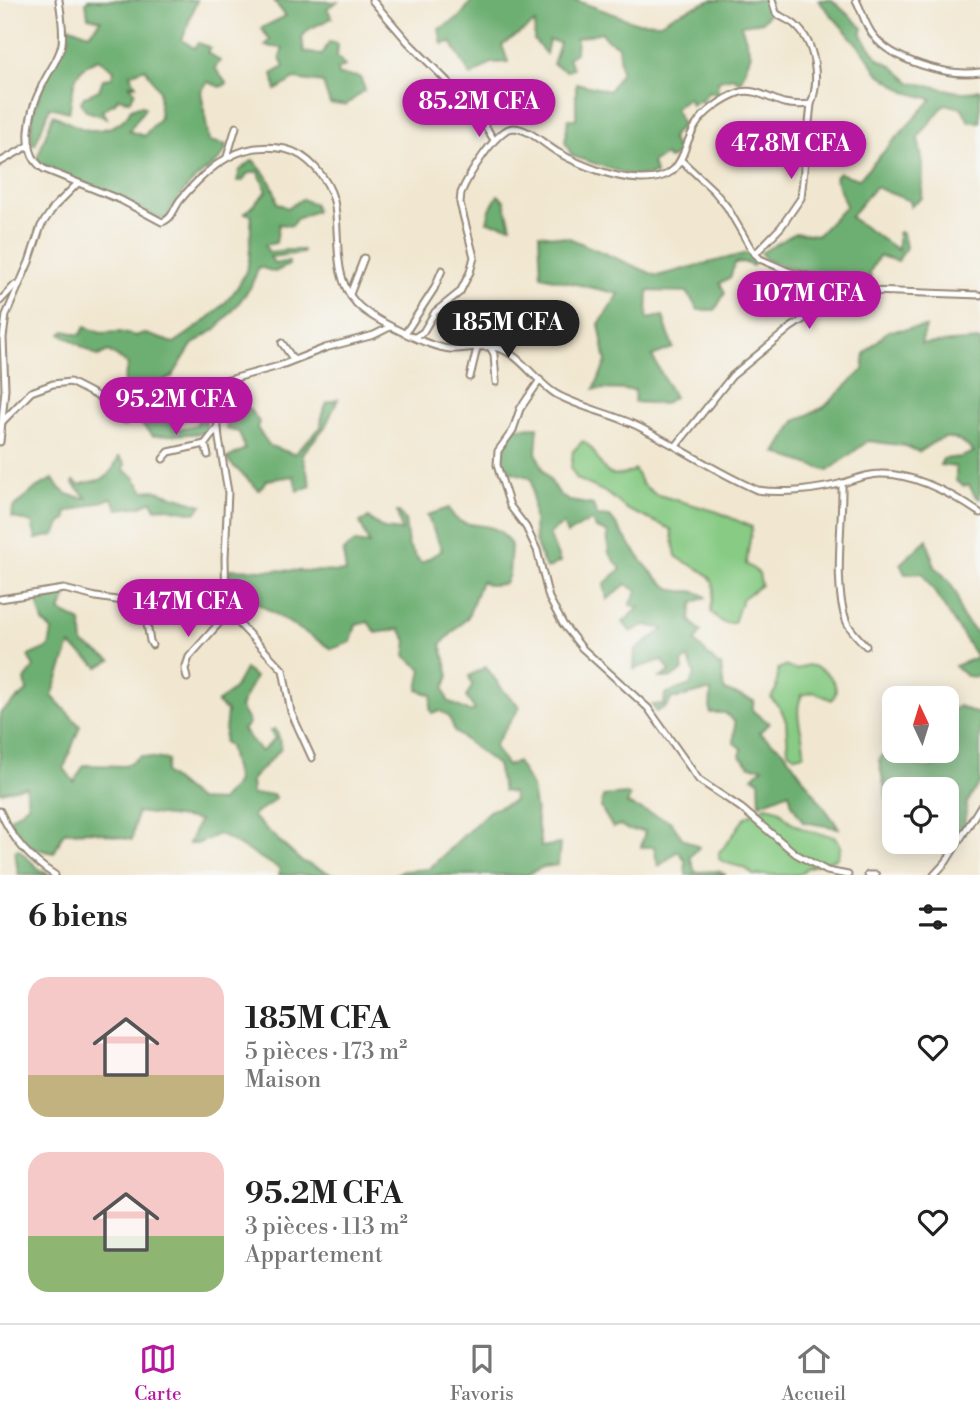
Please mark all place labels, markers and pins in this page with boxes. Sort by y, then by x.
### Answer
pin: 85.2M CFA [399,80,559,139]
pin: 47.8M CFA [711,122,871,181]
pin: 107M CFA [737,272,881,331]
pin: 185M CFA [436,300,580,360]
pin: 95.2M CFA [96,378,256,437]
pin: 147M CFA [116,580,260,639]

